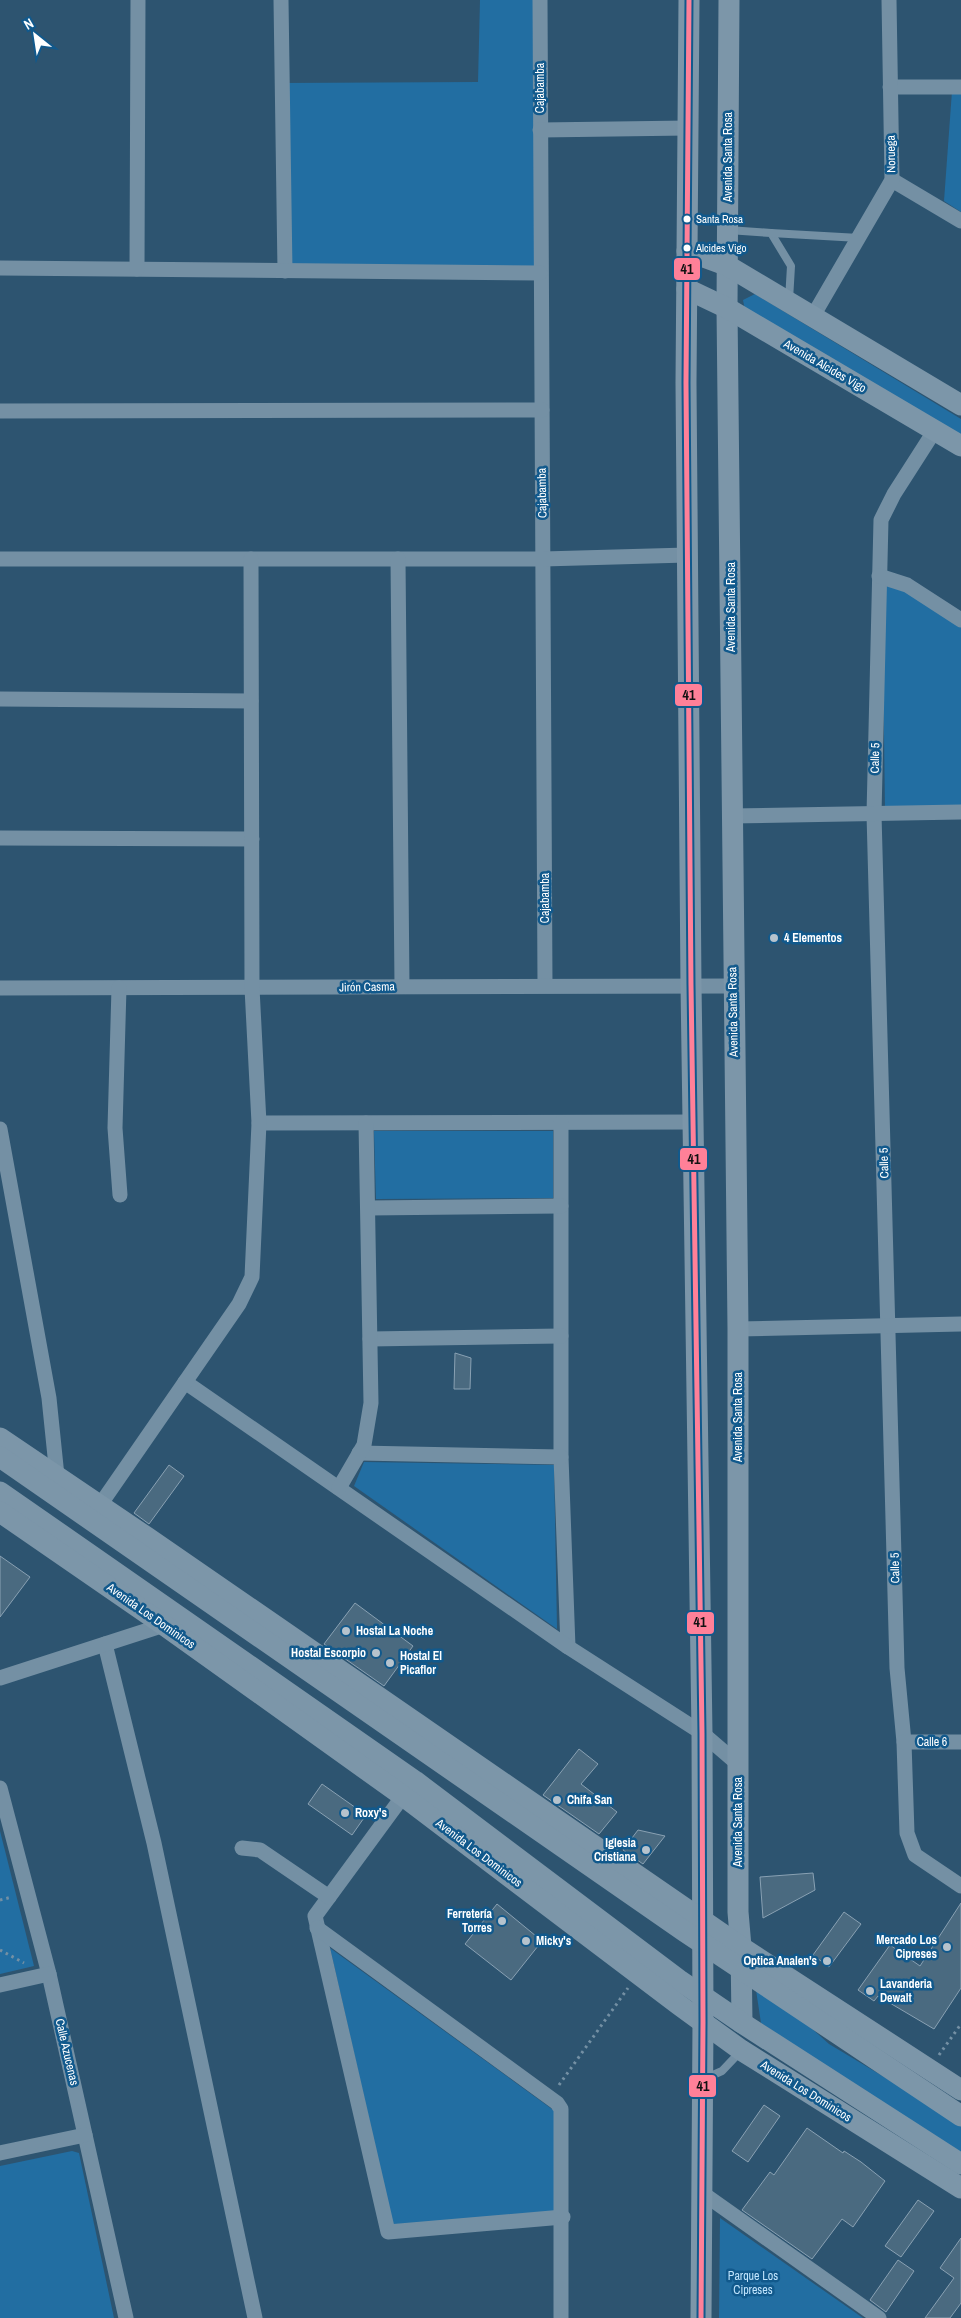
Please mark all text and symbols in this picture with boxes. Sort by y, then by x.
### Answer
north arrow [10,10,60,60]
text: N [20,14,37,34]
street label: Cajabamba [532,62,548,113]
street label: Avenida Santa Rosa [720,111,736,203]
street label: Noruega [883,134,899,173]
place label: Santa Rosa [696,212,743,226]
marker: Santa Rosa [682,214,692,224]
place label: Alcides Vigo [695,241,747,255]
marker: Alcides Vigo [682,243,692,253]
line badge: 41 [673,257,701,281]
text: 41 [681,260,694,278]
street label: Avenida Alcides Vigo [780,335,869,396]
street label: Cajabamba [534,467,550,518]
street label: Avenida Santa Rosa [723,561,739,653]
line badge: 41 [674,683,703,707]
text: 41 [683,686,696,704]
street label: Calle 5 [867,742,883,773]
street label: Cajabamba [537,872,553,923]
place label: 4 Elementos [784,930,843,946]
marker: 4 Elementos [768,932,780,944]
street label: Avenida Santa Rosa [724,966,742,1058]
street label: Jirón Casma [339,979,396,995]
line badge: 41 [679,1147,708,1171]
street label: Calle 5 [875,1147,893,1179]
text: 41 [688,1150,701,1168]
street label: Avenida Santa Rosa [730,1371,746,1463]
street label: Calle 5 [887,1552,903,1583]
street label: Avenida Los Dominicos [103,1579,198,1653]
line badge: 41 [686,1611,715,1635]
text: 41 [694,1613,707,1631]
place label: Hostal La Noche [356,1623,434,1639]
marker: Hostal La Noche [340,1625,352,1637]
place label: Hostal Escorpio [291,1645,366,1661]
marker: Hostal Escorpio [370,1647,382,1659]
place label: Hostal El Picaflor [400,1648,442,1678]
marker: Hostal El Picaflor [384,1657,396,1669]
street label: Calle 6 [917,1734,947,1750]
street label: Avenida Santa Rosa [730,1776,746,1868]
place label: Chifa San [567,1792,612,1808]
marker: Chifa San [551,1794,563,1806]
place label: Roxy's [355,1805,387,1821]
marker: Roxy's [339,1807,351,1819]
street label: Avenida Los Dominicos [432,1815,526,1891]
place label: Iglesia Cristiana [594,1835,637,1865]
marker: Iglesia Cristiana [640,1844,652,1856]
place label: Ferretería Torres [447,1906,493,1936]
marker: Ferretería Torres [496,1915,508,1927]
place label: Mercado Los Cipreses [876,1932,938,1962]
place label: Micky's [536,1933,572,1949]
marker: Micky's [520,1935,532,1947]
marker: Mercado Los Cipreses [941,1941,953,1953]
place label: Optica Analen's [743,1953,818,1969]
marker: Optica Analen's [821,1955,833,1967]
place label: Lavanderia Dewalt [880,1976,932,2006]
marker: Lavanderia Dewalt [864,1985,876,1997]
street label: Calle Azucenas [52,2017,82,2087]
street label: Avenida Los Dominicos [757,2056,855,2125]
line badge: 41 [688,2074,717,2098]
text: 41 [697,2077,710,2095]
park label: Parque Los Cipreses [728,2268,778,2298]

